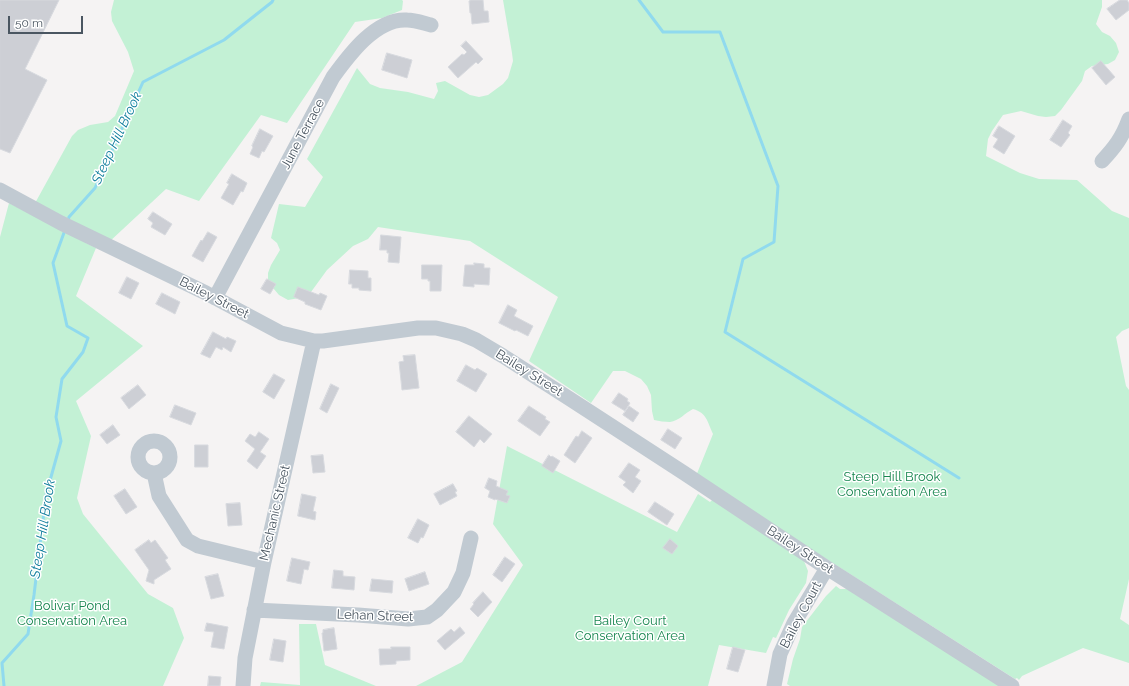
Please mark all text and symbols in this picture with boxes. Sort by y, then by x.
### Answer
scale bar [10,8,85,34]
text: 50 m [15,16,43,30]
water label: Steep Hill Brook [88,89,146,187]
street label: June Terrace [278,96,328,172]
street label: Bailey Street [177,274,251,322]
street label: Bailey Street [493,346,565,400]
street label: Mechanic Street [256,464,294,562]
park label: Steep Hill Brook Conservation Area [837,469,947,500]
water label: Steep Hill Brook [27,478,59,580]
street label: Bailey Street [764,523,836,577]
street label: Bailey Court [777,579,825,651]
park label: Bolivar Pond Conservation Area [17,598,127,629]
street label: Lehan Street [336,607,414,625]
park label: Bailey Court Conservation Area [575,613,685,644]

